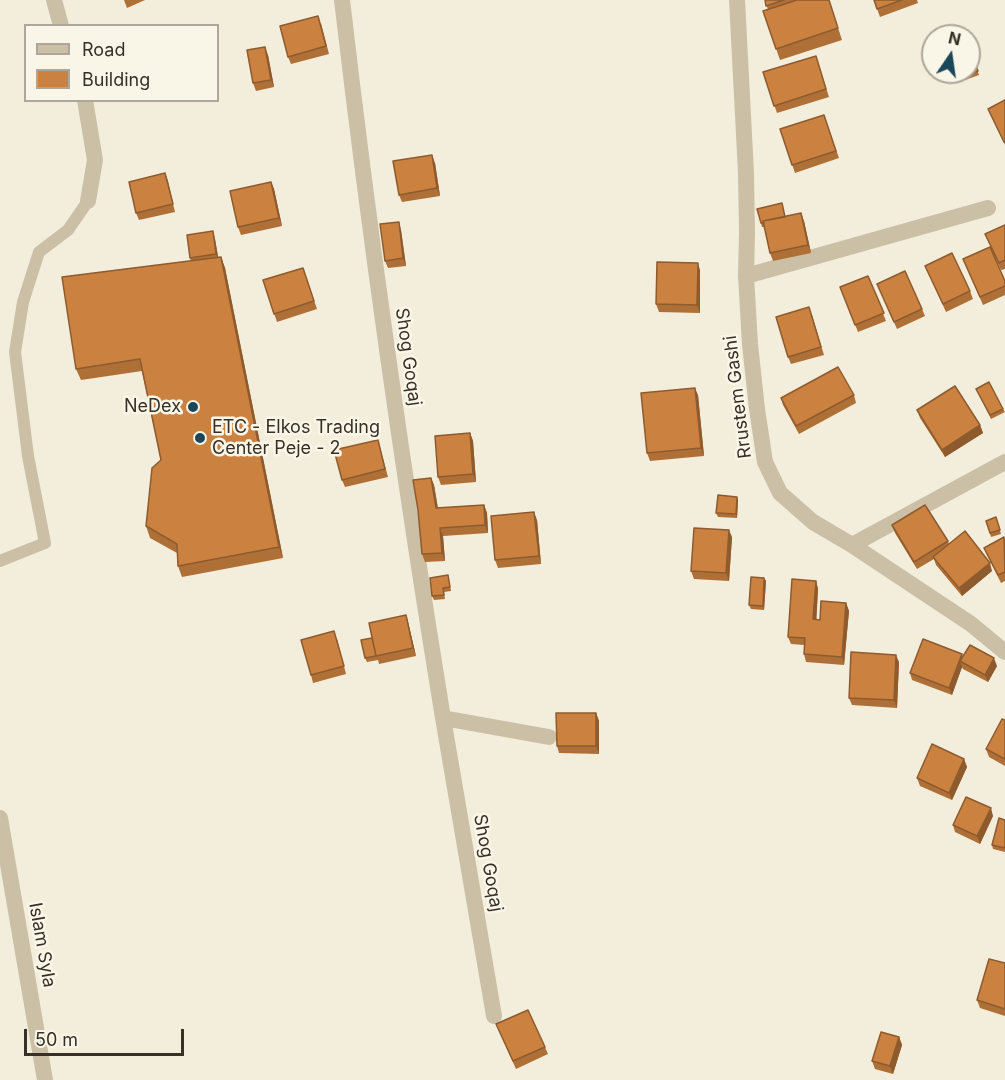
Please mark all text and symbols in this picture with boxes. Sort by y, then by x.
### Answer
legend [24,24,219,102]
north arrow [921,24,981,84]
text: N [946,27,963,50]
text: Road [82,39,125,60]
text: Building [82,69,150,90]
street label: Shog Goqaj [390,307,426,407]
street label: Rrustem Gashi [720,334,756,460]
place label: NeDex [124,396,181,418]
marker: NeDex [186,400,200,414]
place label: ETC - Elkos Trading Center Peje - 2 [212,417,380,460]
marker: ETC - Elkos Trading Center Peje - 2 [193,431,207,445]
street label: Shog Goqaj [469,812,507,914]
street label: Islam Syla [24,901,60,989]
scale bar [27,1017,188,1055]
text: 50 m [35,1029,78,1050]

